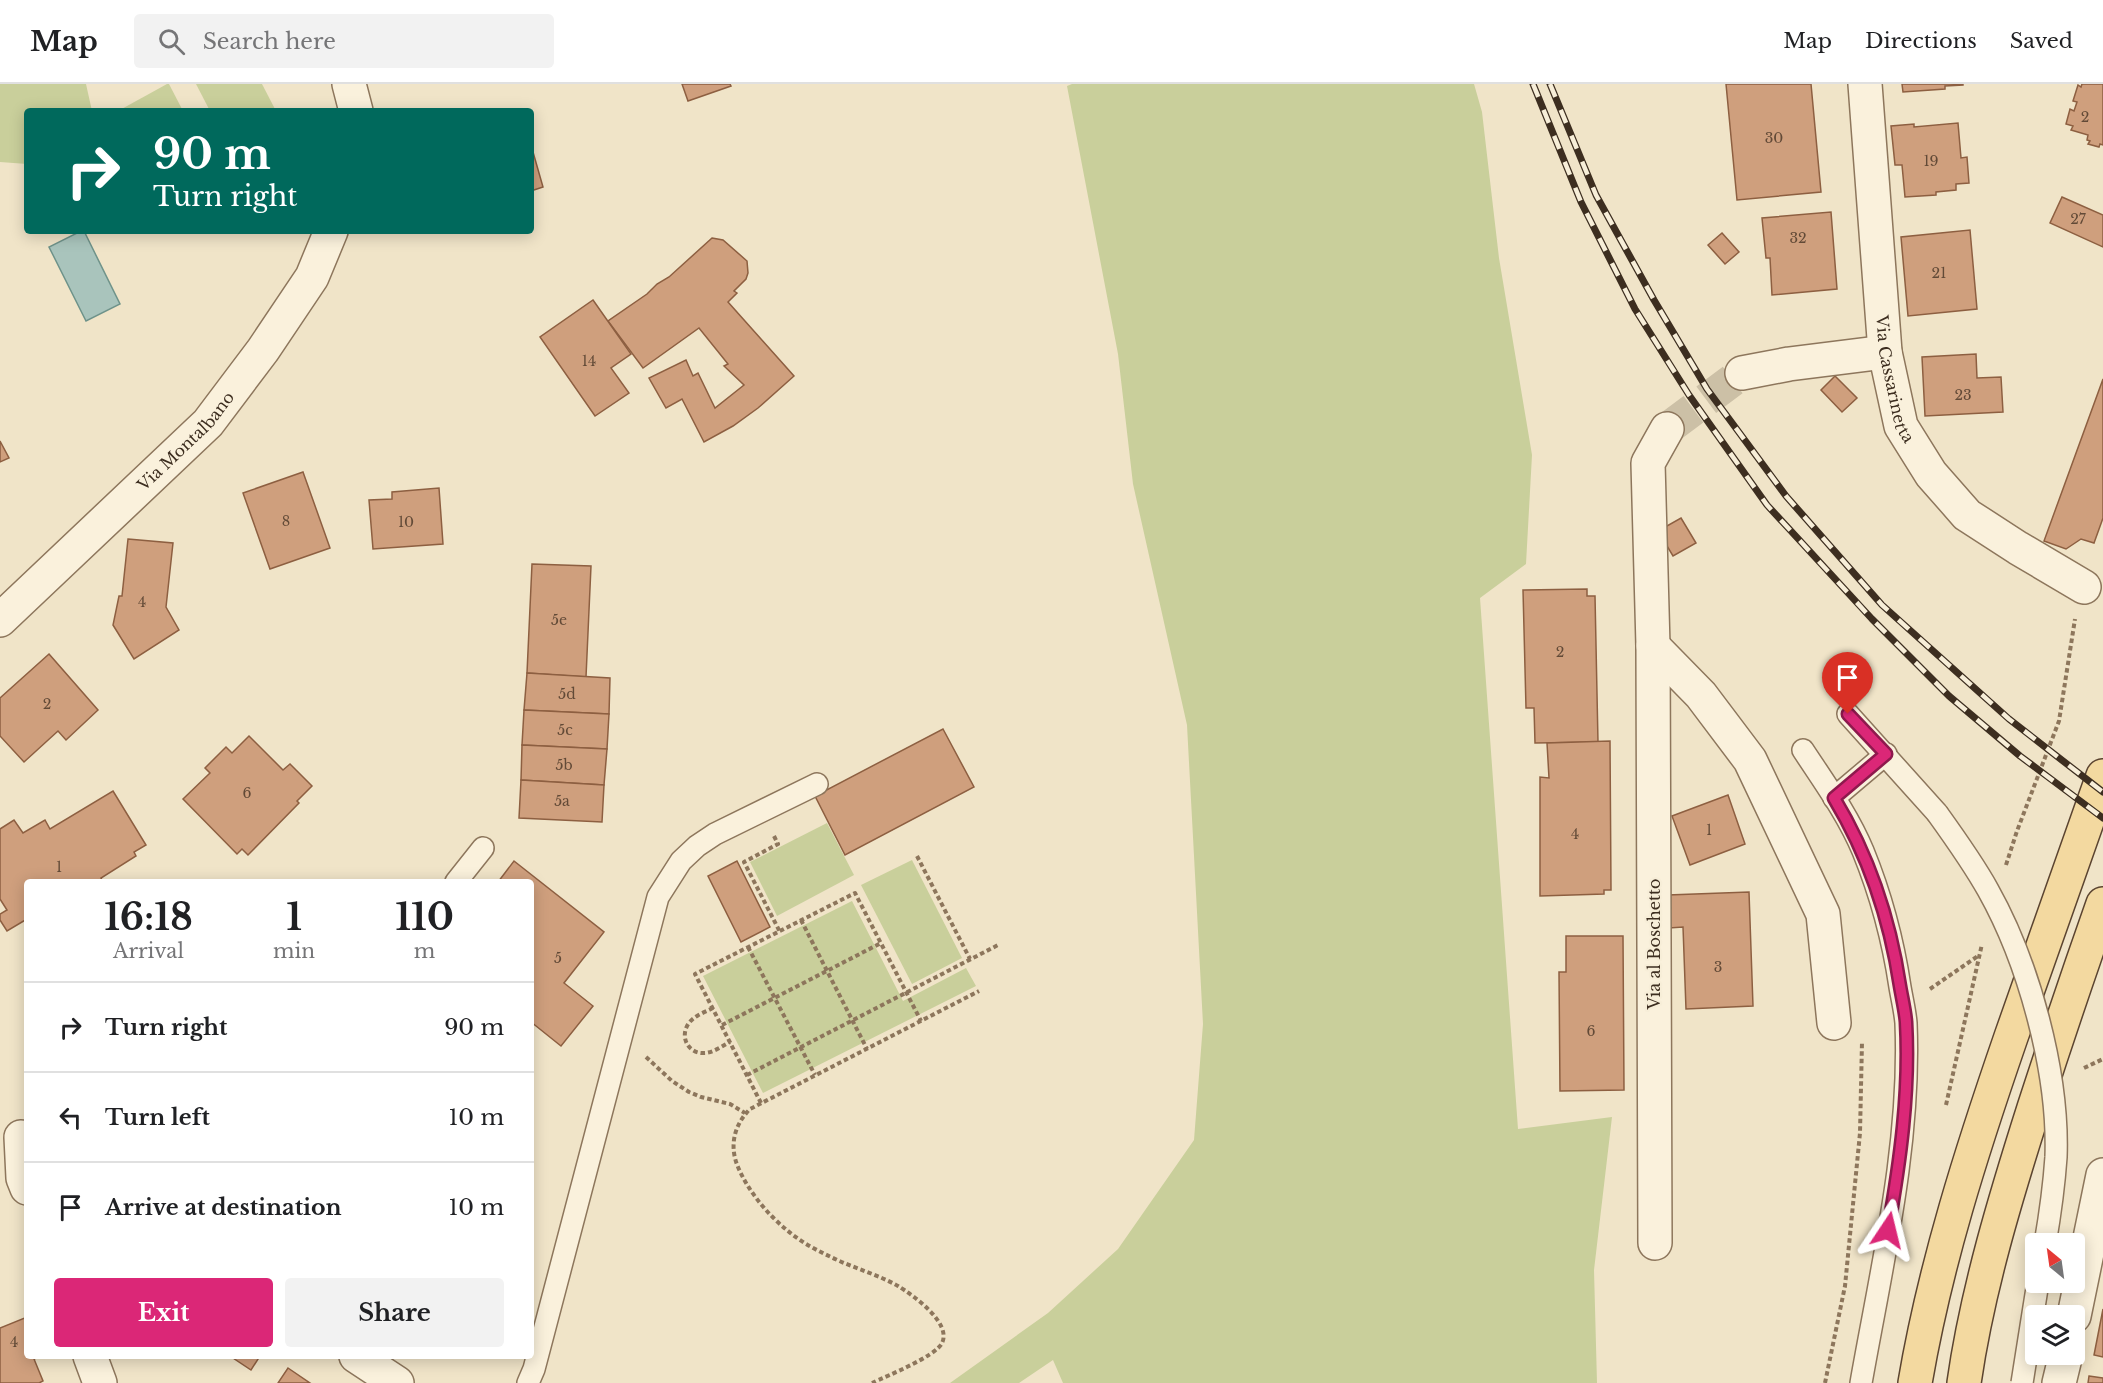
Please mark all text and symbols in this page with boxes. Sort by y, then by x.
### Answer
search box [134,14,554,68]
text: Map [30,24,98,59]
icon: search [155,25,188,58]
text: Search here [203,28,336,55]
text: Map [1783,28,1832,54]
text: Directions [1865,28,1977,54]
text: Saved [2010,28,2073,54]
house number: 2 [2081,108,2089,126]
text: 90 m [153,128,271,180]
house number: 30 [1765,129,1783,147]
icon: right [54,132,132,210]
house number: 19 [1923,152,1939,170]
text: Turn right [153,180,297,213]
house number: 27 [2070,210,2087,228]
house number: 32 [1789,229,1807,247]
house number: 21 [1932,264,1946,282]
street label: Via Cassarinetta [1872,313,1919,447]
house number: 14 [582,352,596,370]
house number: 23 [1954,386,1972,404]
street label: Via Montalbano [132,388,238,495]
house number: 8 [282,512,290,530]
house number: 10 [398,513,414,531]
house number: 4 [138,593,146,611]
house number: 5e [551,611,567,629]
house number: 2 [1556,643,1564,661]
pin [1822,652,1873,714]
icon: arrive [1831,661,1864,694]
house number: 5d [558,685,576,703]
house number: 2 [43,695,51,713]
house number: 5c [557,721,573,739]
house number: 5b [555,756,573,774]
house number: 6 [242,784,252,802]
house number: 5a [554,792,570,810]
house number: 1 [1706,821,1712,839]
house number: 4 [1571,825,1579,843]
house number: 1 [56,858,62,876]
street label: Via al Boschetto [1644,878,1664,1011]
text: 16:18 [104,895,193,940]
text: 1 [286,895,302,940]
text: 110 [395,895,454,940]
text: Arrival [113,939,184,963]
text: min [273,939,315,963]
text: m [414,939,435,963]
house number: 5 [554,949,562,967]
house number: 3 [1714,958,1722,976]
icon: right [54,1011,87,1044]
text: Turn right [105,1014,227,1041]
text: 90 m [444,1014,504,1041]
house number: 6 [1586,1022,1596,1040]
icon: left [54,1101,87,1134]
text: Turn left [105,1104,210,1131]
text: 10 m [449,1104,504,1131]
icon: arrive [54,1191,87,1224]
text: Arrive at destination [105,1194,342,1221]
text: 10 m [449,1194,504,1221]
position arrow [1856,1198,1920,1262]
north arrow [2025,1233,2085,1293]
map controls [2025,1233,2085,1365]
button: Exit [54,1278,273,1347]
button: Share [285,1278,504,1347]
button: layers [2025,1305,2085,1365]
house number: 4 [10,1333,18,1351]

